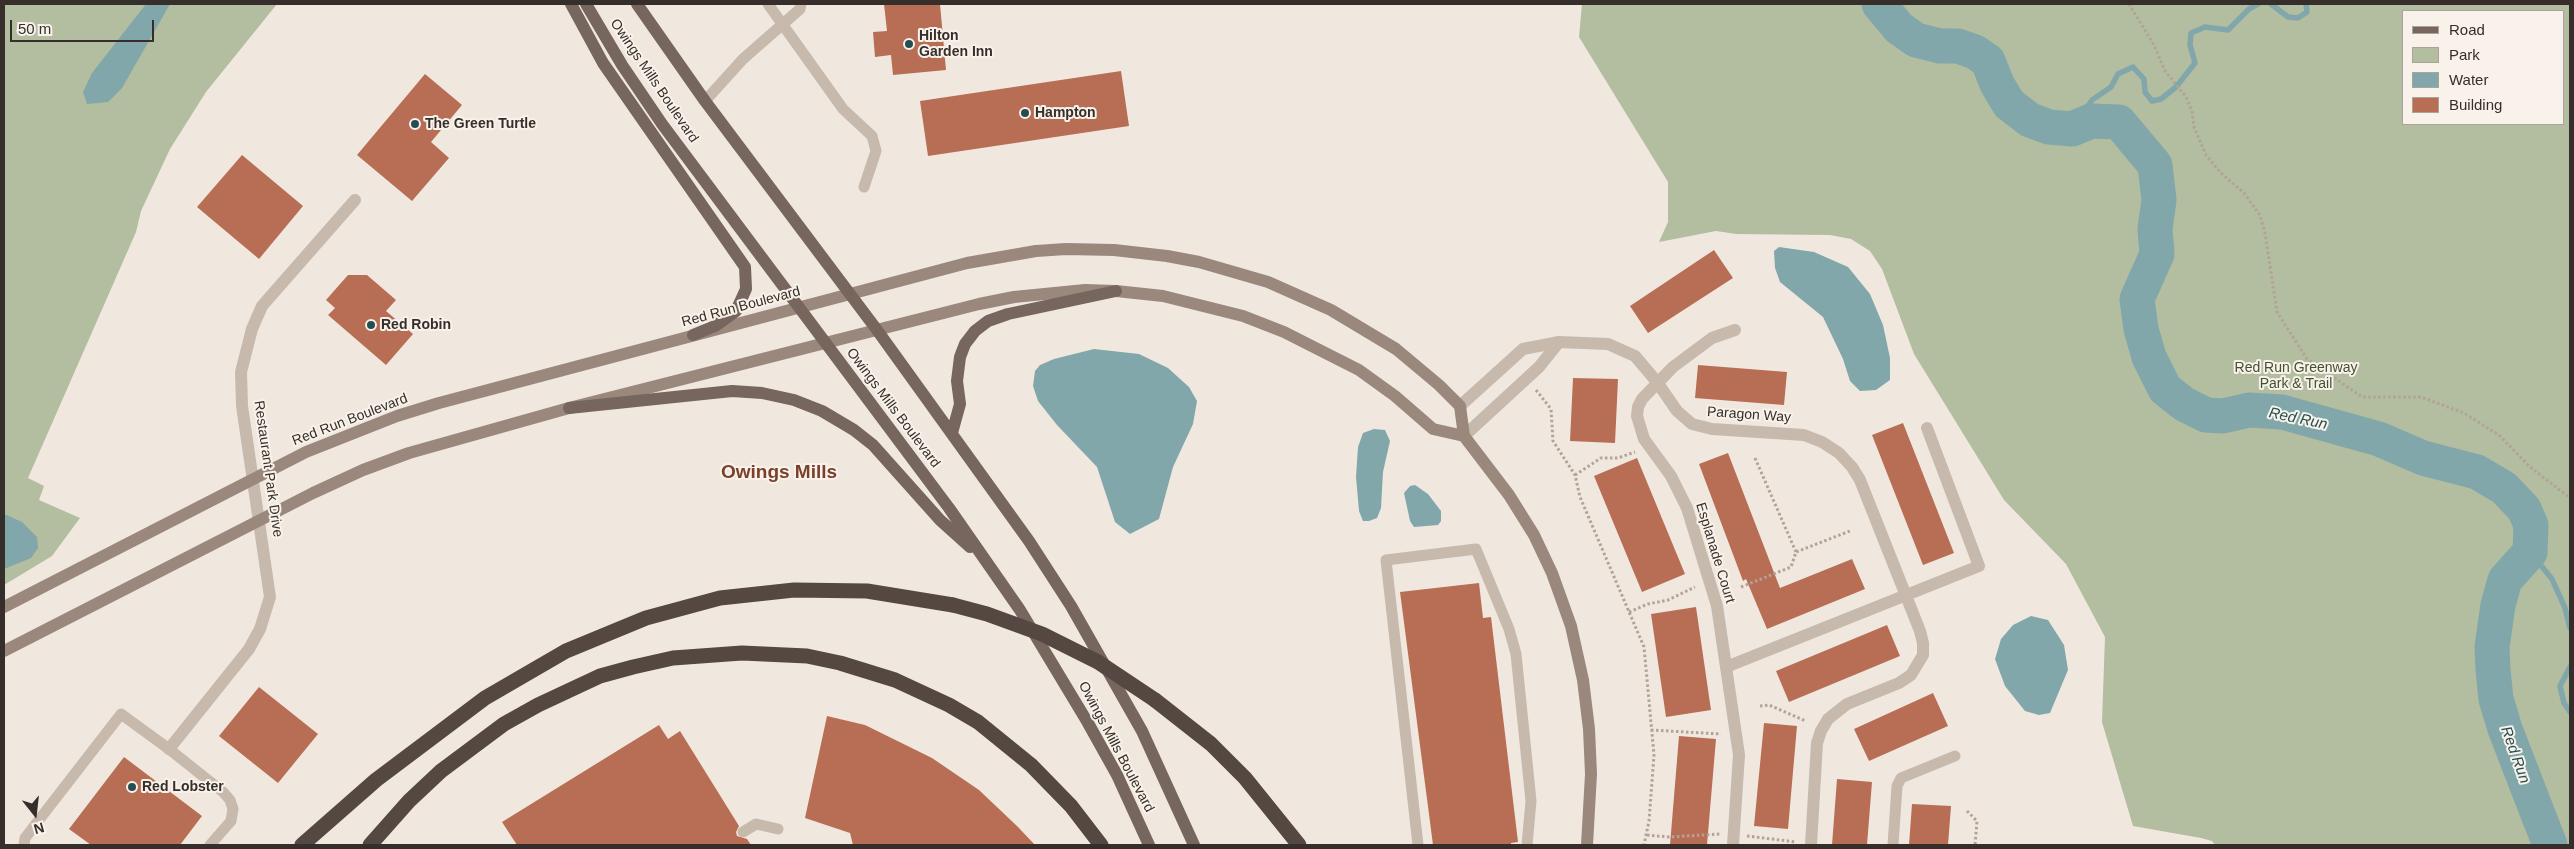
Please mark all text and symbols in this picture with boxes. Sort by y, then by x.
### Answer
scale bar [12,10,156,42]
legend [2402,10,2564,125]
street label: Owings Mills Boulevard [606,16,702,146]
text: 50 m [18,20,51,37]
text: Road [2449,21,2485,38]
place label: Hilton Garden Inn [919,28,993,60]
marker: Hilton Garden Inn [903,38,915,50]
text: Park [2449,46,2480,63]
text: Water [2449,71,2488,88]
text: Building [2449,96,2502,113]
place label: Hampton [1035,105,1096,121]
marker: Hampton [1019,107,1031,119]
place label: The Green Turtle [425,116,536,132]
marker: The Green Turtle [409,118,421,130]
street label: Red Run Boulevard [680,283,802,331]
place label: Red Robin [381,317,451,333]
marker: Red Robin [365,319,377,331]
street label: Owings Mills Boulevard [843,345,943,471]
park label: Red Run Greenway Park & Trail [2235,360,2357,392]
street label: Red Run Boulevard [290,390,410,450]
street label: Restaurant Park Drive [250,400,286,538]
street label: Paragon Way [1706,404,1792,426]
water label: Red Run [2267,404,2329,434]
district label: Owings Mills [721,462,837,484]
street label: Esplanade Court [1692,501,1738,605]
street label: Owings Mills Boulevard [1074,679,1158,815]
water label: Red Run [2496,724,2534,786]
place label: Red Lobster [142,779,224,795]
marker: Red Lobster [126,781,138,793]
north arrow [10,789,60,839]
text: N [32,819,46,838]

